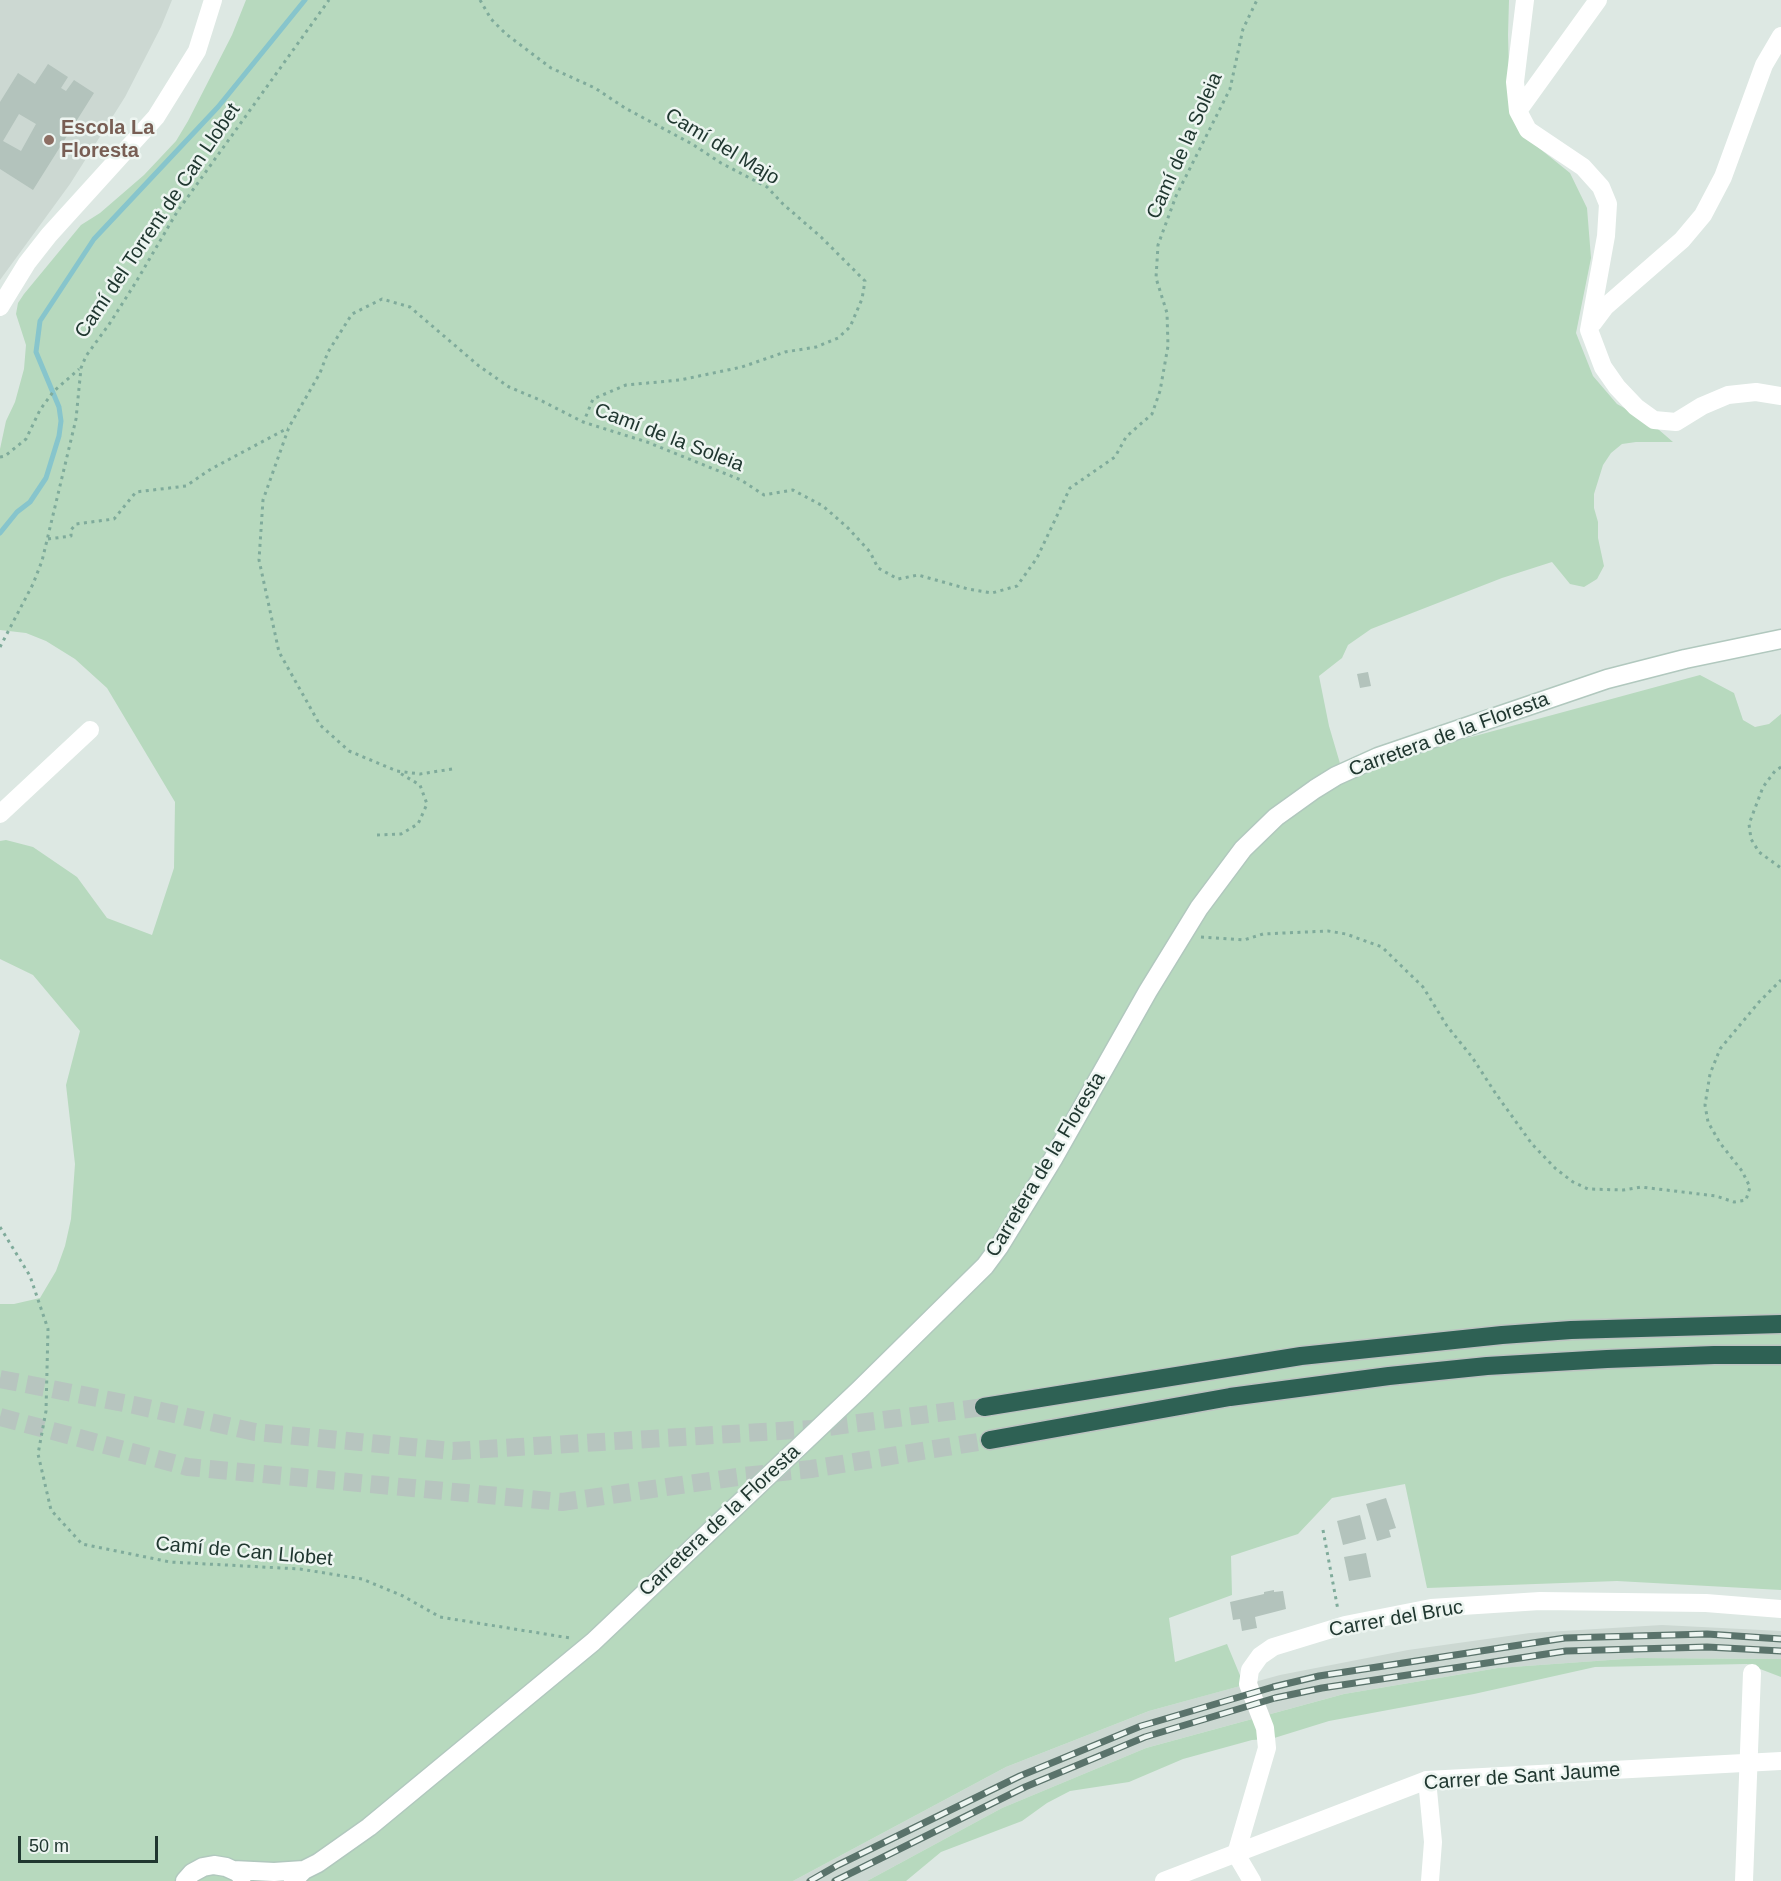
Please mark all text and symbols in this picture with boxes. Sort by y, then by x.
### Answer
street label: Camí de la Soleia [1142,69,1228,223]
street label: Camí del Torrent de Can Llobet [70,99,246,343]
street label: Camí del Majo [661,104,783,190]
place label: Escola La Floresta [61,116,154,163]
marker: Escola La Floresta [42,133,56,147]
street label: Camí de la Soleia [591,399,747,477]
street label: Carretera de la Floresta [1346,688,1552,782]
street label: Carretera de la Floresta [981,1068,1111,1262]
street label: Carretera de la Floresta [635,1440,805,1602]
street label: Camí de Can Llobet [154,1532,334,1572]
street label: Carrer del Bruc [1327,1595,1465,1643]
street label: Carrer de Sant Jaume [1423,1758,1621,1796]
scale bar [21,1824,160,1862]
text: 50 m [29,1836,69,1856]

